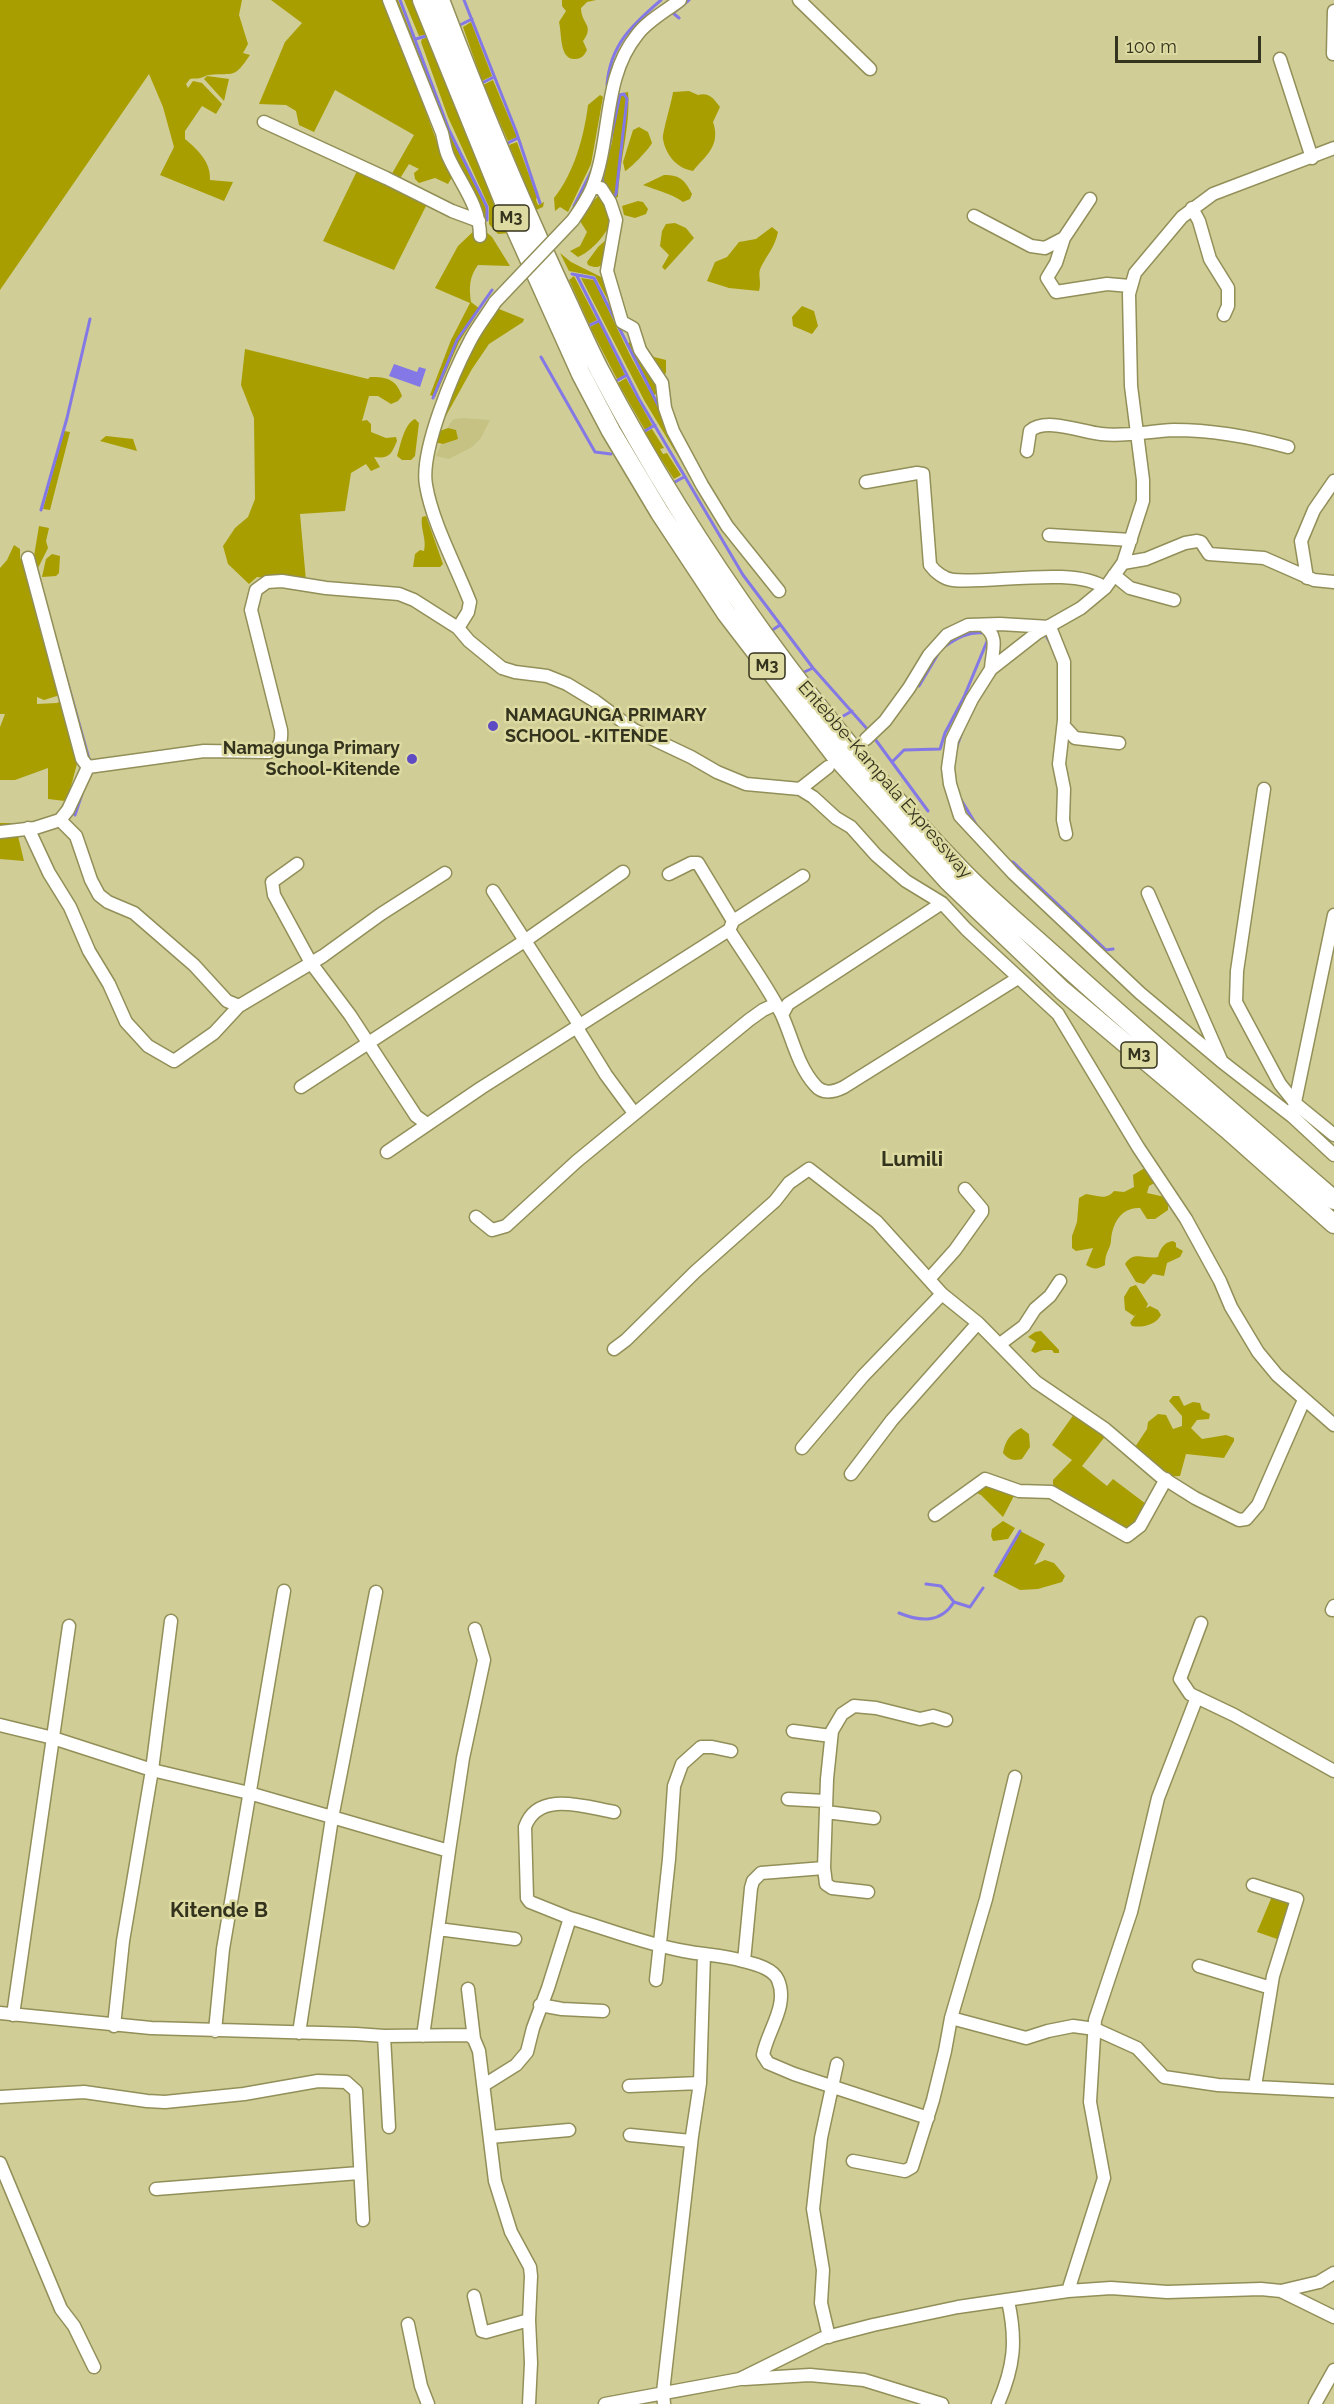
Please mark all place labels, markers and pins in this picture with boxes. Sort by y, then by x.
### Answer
place label: NAMAGUNGA PRIMARY SCHOOL -KITENDE [505,705,707,748]
marker: NAMAGUNGA PRIMARY SCHOOL -KITENDE [486,719,500,733]
place label: Namagunga Primary School-Kitende [223,738,400,780]
marker: Namagunga Primary School-Kitende [405,752,419,766]

